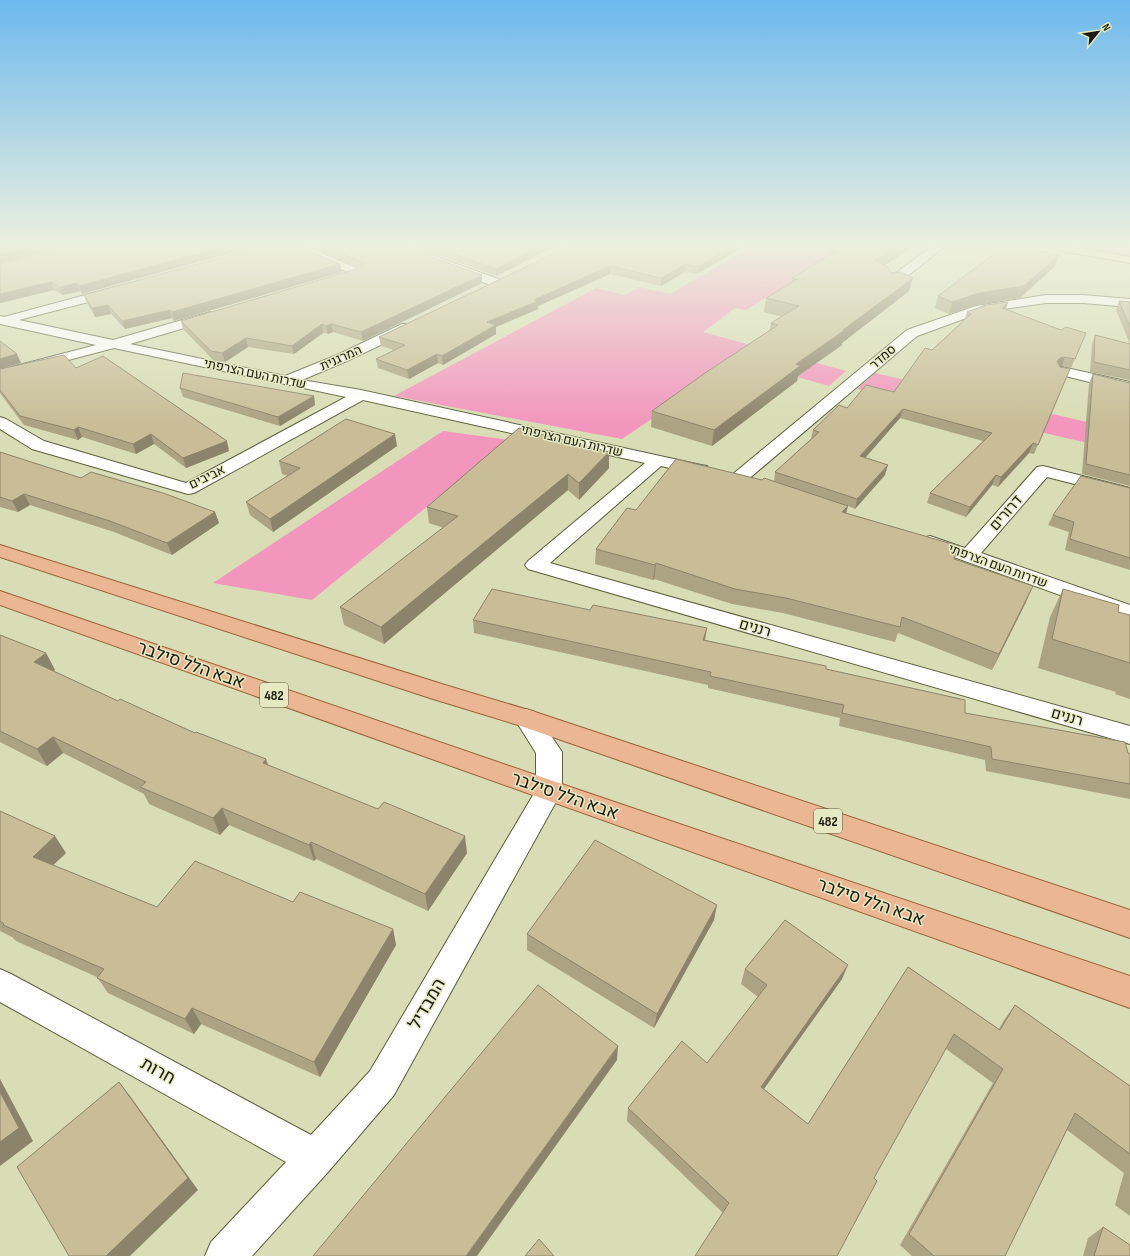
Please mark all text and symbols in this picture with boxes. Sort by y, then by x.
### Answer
north arrow [1078,12,1118,52]
text: N [1099,21,1113,33]
street label: סמדר [867,341,899,373]
street label: המרגנית [318,342,364,374]
street label: שדרות העם הצרפתי [202,355,308,393]
street label: שדרות העם הצרפתי [519,421,625,461]
street label: אביבים [186,461,228,493]
street label: דרורים [985,491,1027,535]
street label: שדרות העם הצרפתי [946,541,1050,591]
street label: רננים [737,614,773,642]
street label: אבא הלל סילבר [135,637,247,693]
road number: 482 [260,683,288,707]
street label: רננים [1049,703,1085,731]
street label: אבא הלל סילבר [509,768,621,824]
road number: 482 [814,809,842,833]
street label: אבא הלל סילבר [815,874,927,930]
street label: המבדיל [404,975,450,1033]
street label: חרות [137,1053,179,1089]

